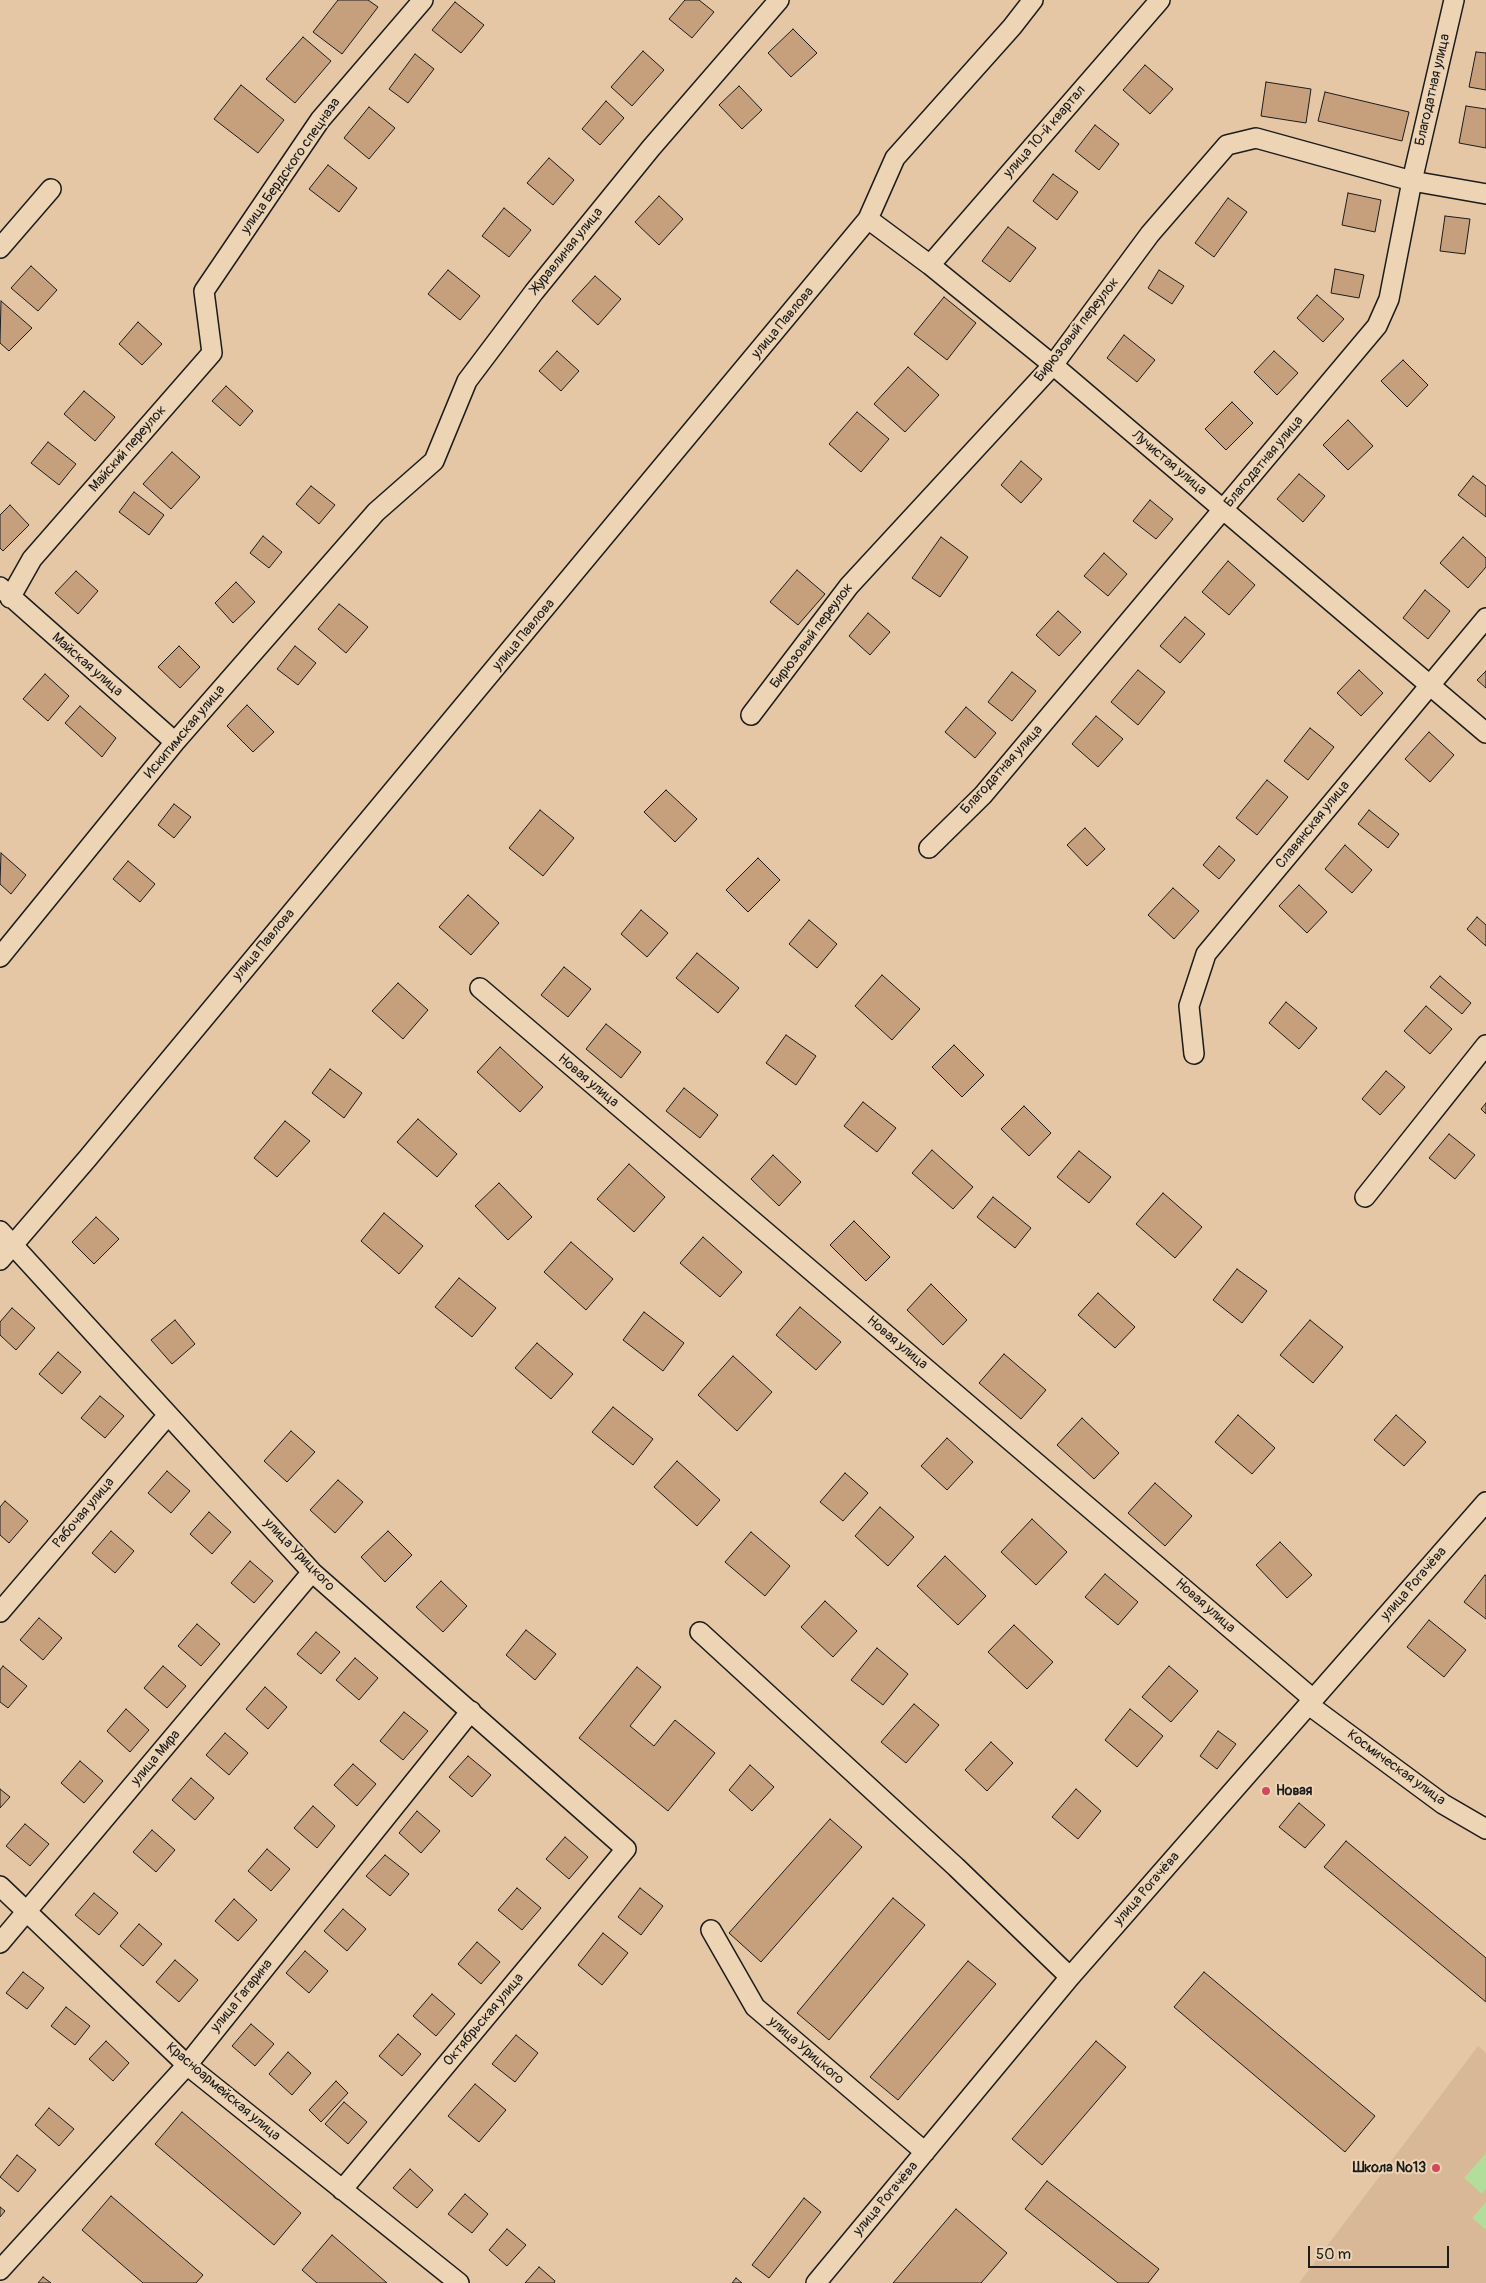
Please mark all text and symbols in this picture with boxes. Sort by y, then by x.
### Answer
street label: Благодатная улица [1412,32,1454,148]
street label: улица 10-й квартал [1000,82,1090,182]
street label: улица Бердского спецназа [238,95,344,237]
street label: Журавлиная улица [527,205,607,297]
street label: Бирюзовый переулок [1031,275,1123,385]
street label: улица Павлова [748,284,818,362]
street label: Майский переулок [86,402,170,496]
street label: Благодатная улица [1221,413,1307,511]
street label: Лучистая улица [1128,427,1210,499]
street label: Бирюзовый переулок [767,580,857,692]
street label: улица Павлова [489,596,559,674]
street label: Майская улица [48,630,126,700]
street label: Искитимская улица [141,682,229,782]
street label: Благодатная улица [957,722,1047,818]
street label: Славянская улица [1272,778,1354,872]
street label: улица Павлова [229,906,299,984]
street label: Новая улица [554,1051,622,1111]
street label: Новая улица [863,1313,931,1373]
street label: Рабочая улица [50,1474,118,1552]
street label: улица Урицкого [260,1515,338,1595]
street label: улица Рогачёва [1378,1544,1450,1624]
street label: Новая улица [1171,1575,1239,1637]
street label: улица Мира [128,1727,184,1789]
street label: Космическая улица [1344,1727,1448,1809]
place label: Новая [1276,1783,1312,1799]
marker: Новая [1260,1785,1272,1797]
street label: улица Рогачёва [1111,1849,1183,1929]
street label: улица Гагарина [208,1956,276,2036]
street label: Октябрьская улица [440,1970,528,2070]
street label: улица Урицкого [765,2014,847,2088]
street label: Красноармейская улица [162,2039,284,2145]
street label: улица Рогачёва [850,2158,922,2240]
place label: Школа №13 [1353,2160,1426,2176]
marker: Школа №13 [1430,2162,1442,2174]
scale bar [1311,2236,1452,2268]
text: 50 m [1316,2245,1351,2264]

